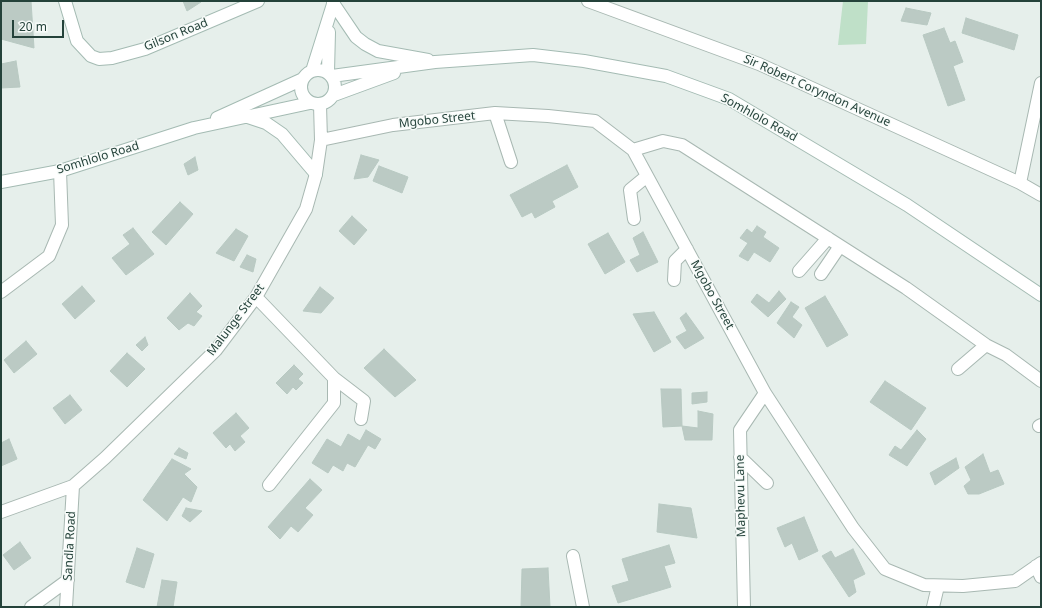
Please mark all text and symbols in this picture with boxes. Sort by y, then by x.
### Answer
scale bar [14,12,66,38]
street label: Gilson Road [142,16,210,54]
text: 20 m [19,18,47,35]
street label: Sir Robert Coryndon Avenue [741,52,893,130]
street label: Somhlolo Road [718,91,800,145]
street label: Mgobo Street [398,109,476,131]
street label: Somhlolo Road [55,139,141,177]
street label: Mgobo Street [687,258,737,332]
street label: Malunge Street [204,281,268,359]
street label: Maphevu Lane [733,454,749,538]
street label: Sandla Road [61,511,79,581]

